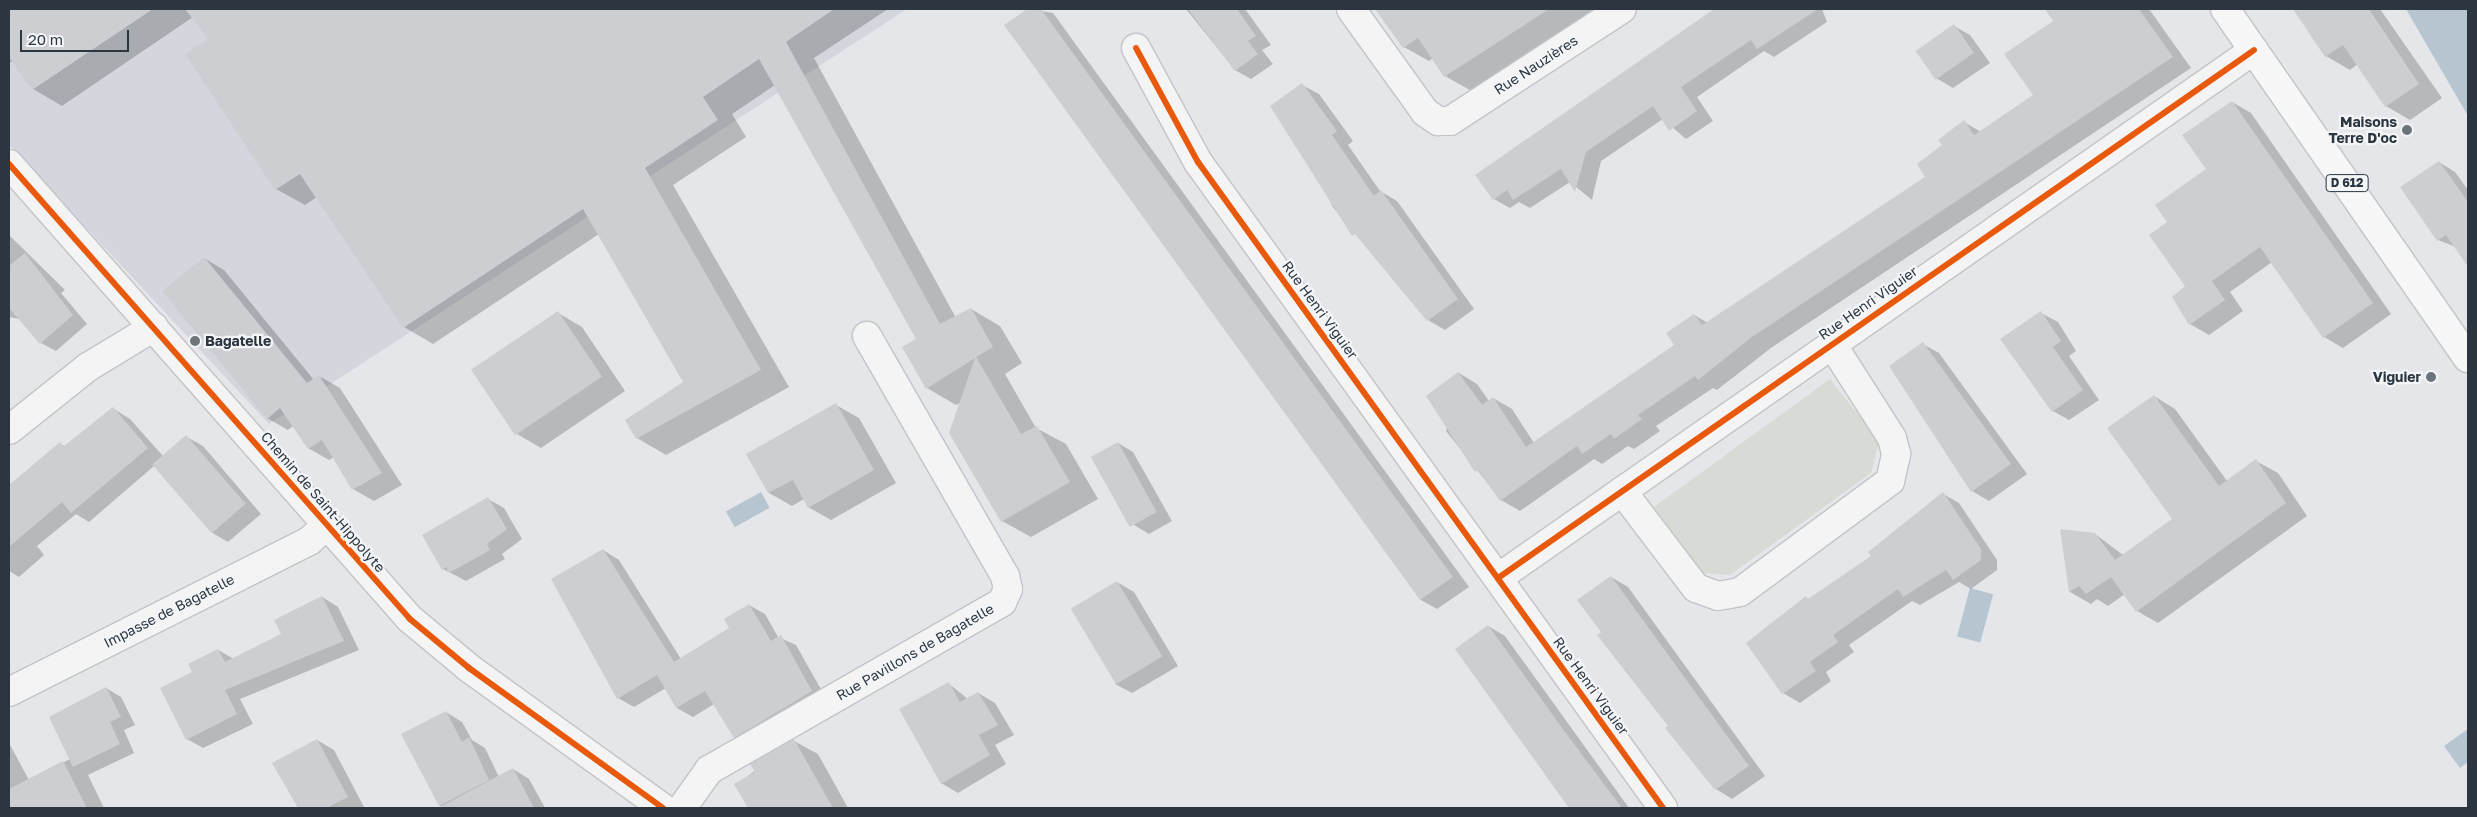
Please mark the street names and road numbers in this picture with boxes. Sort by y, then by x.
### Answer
street label: Rue Nauzières [1491,32,1581,98]
road number: D 612 [2324,174,2370,192]
street label: Rue Henri Viguier [1279,258,1361,362]
street label: Rue Henri Viguier [1815,263,1921,343]
street label: Chemin de Saint-Hippolyte [257,428,389,576]
street label: Impasse de Bagatelle [101,571,237,651]
street label: Rue Pavillons de Bagatelle [833,600,997,704]
street label: Rue Henri Viguier [1550,634,1632,738]

